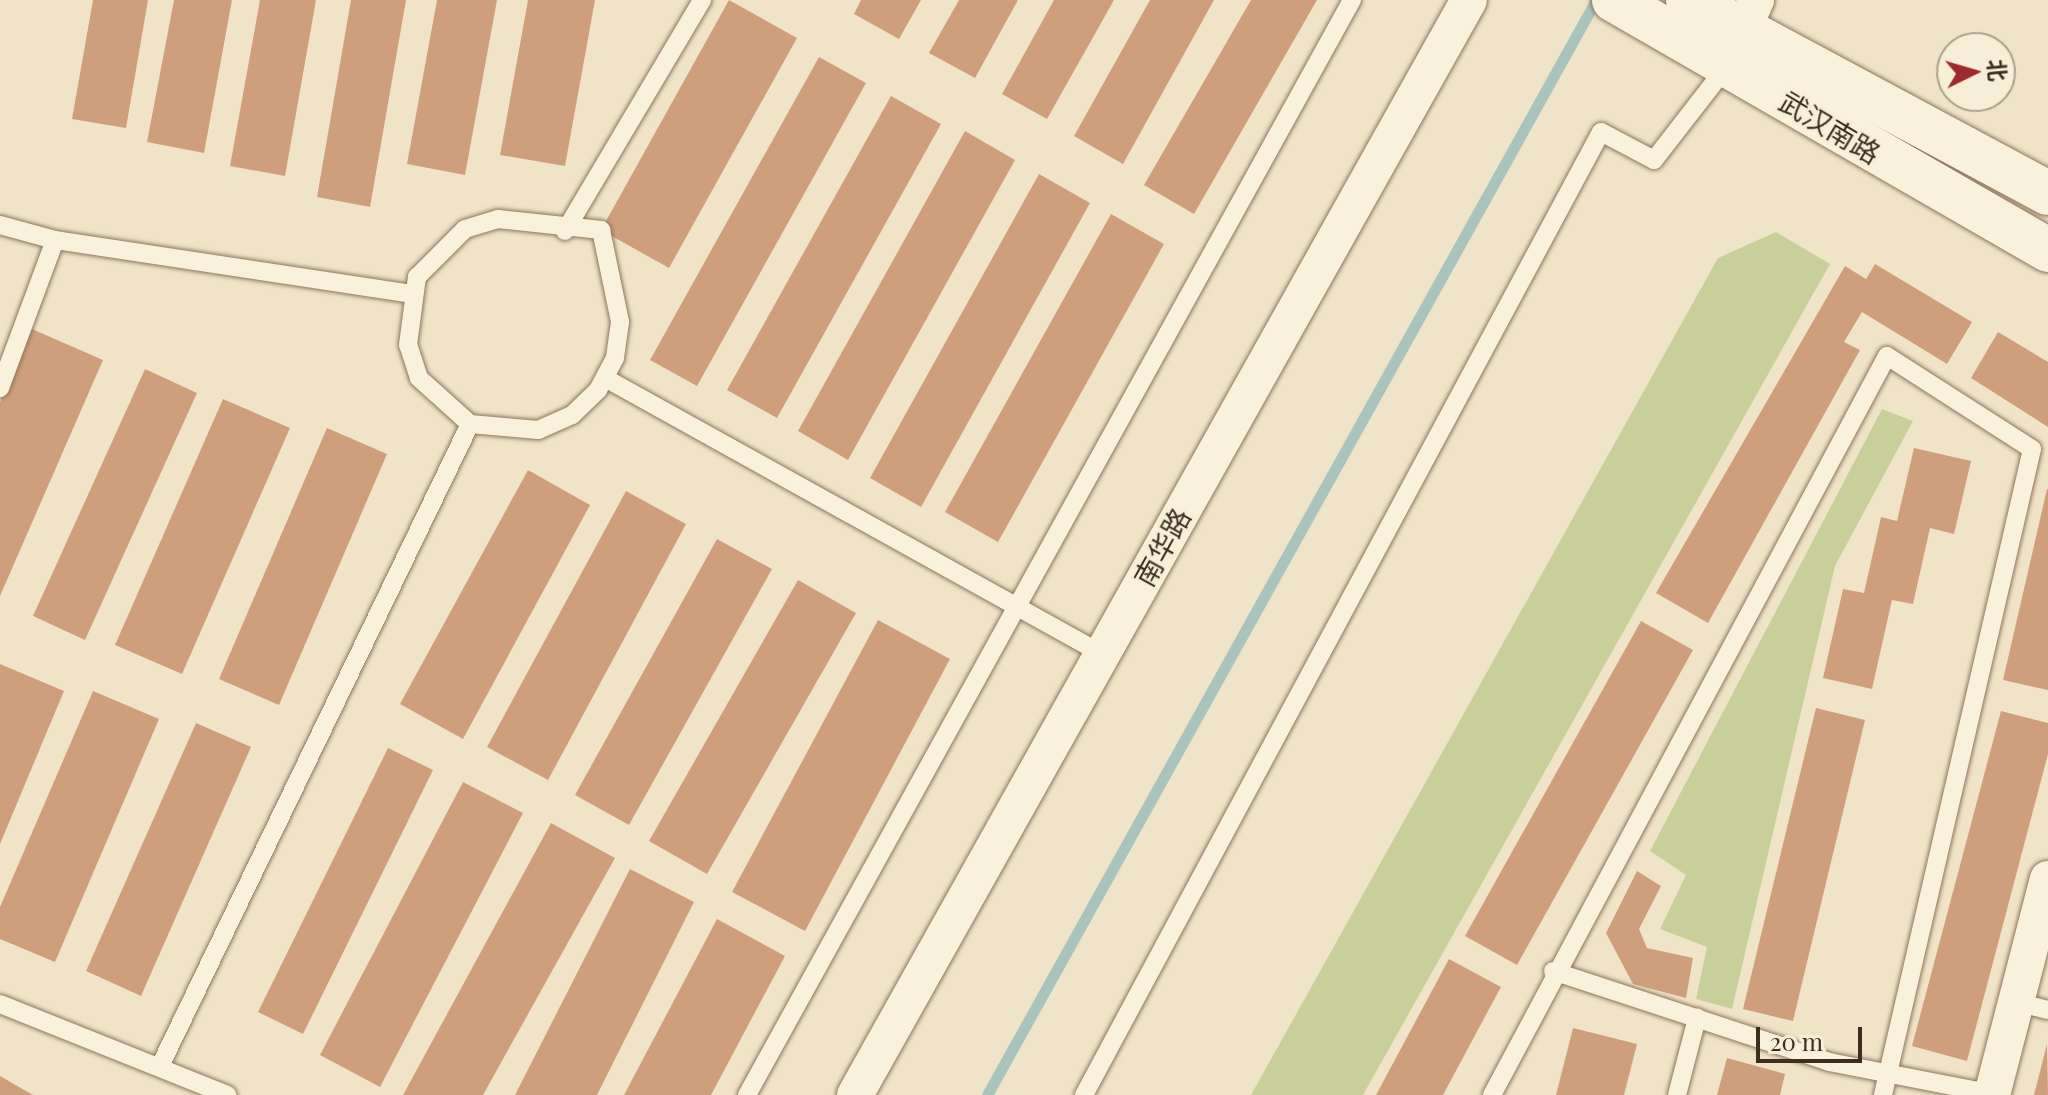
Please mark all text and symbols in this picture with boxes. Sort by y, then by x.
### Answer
north arrow [1936,32,2016,112]
text: 北 [1982,58,2014,82]
street label: 武汉南路 [1773,84,1887,170]
street label: 南华路 [1127,502,1197,592]
scale bar [1760,1011,1866,1061]
text: 20 m [1770,1025,1823,1057]

